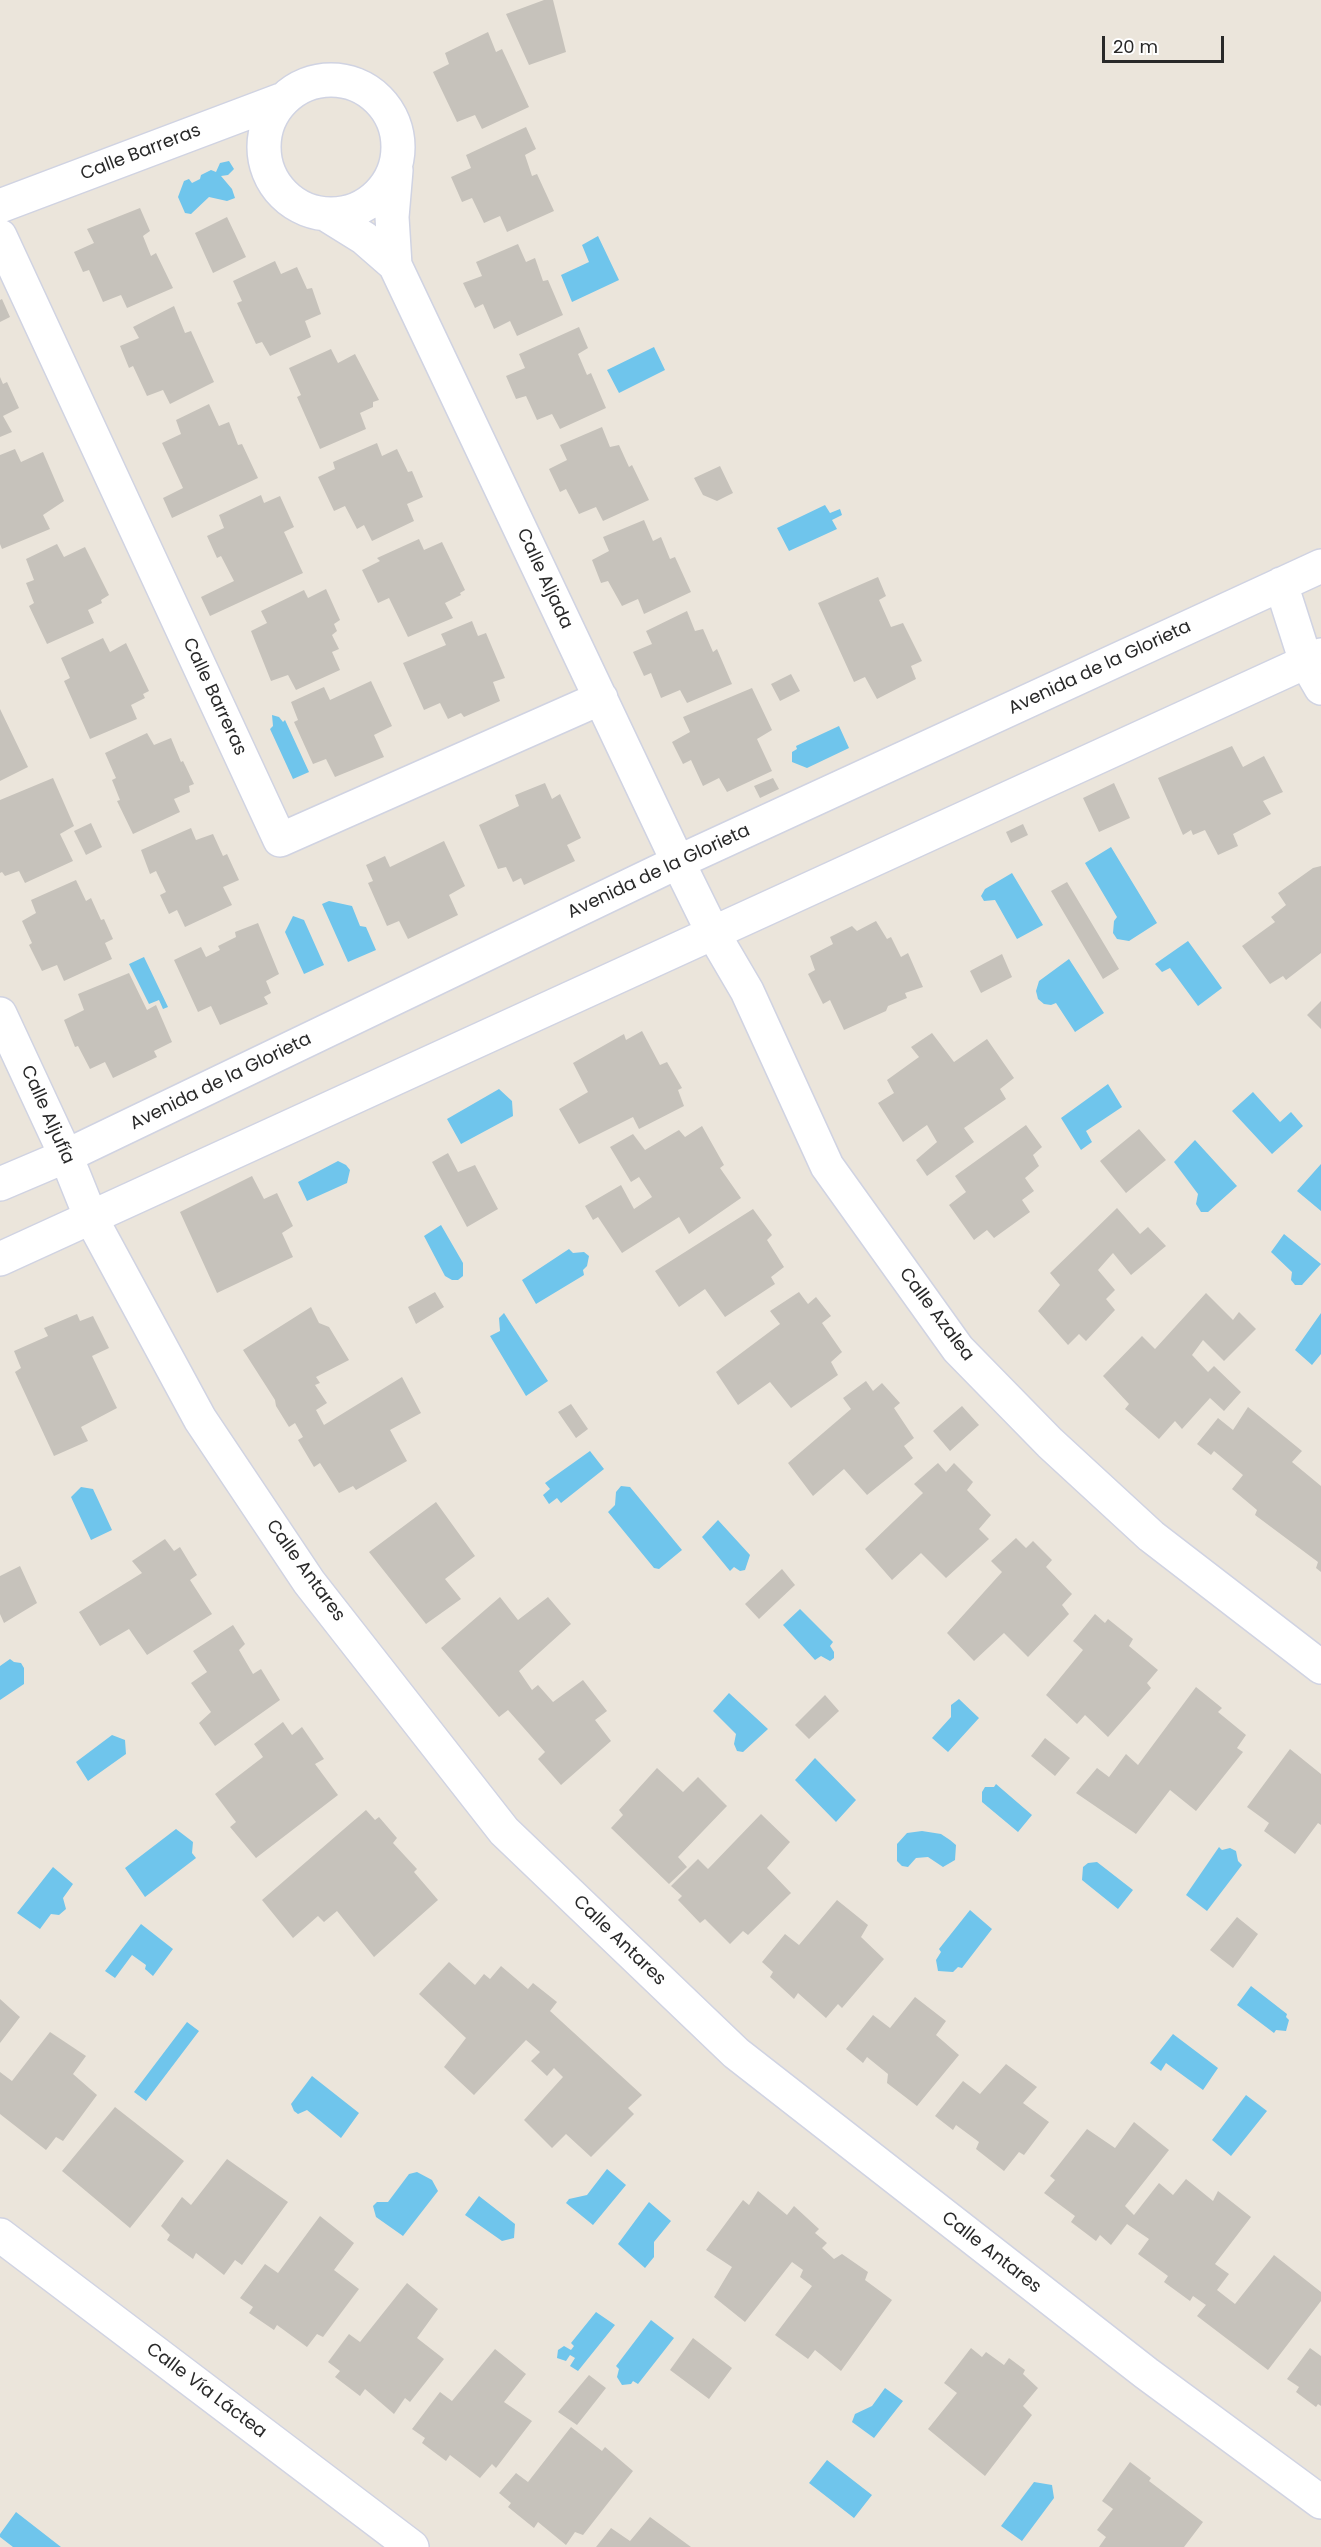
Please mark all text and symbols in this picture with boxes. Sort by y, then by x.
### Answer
scale bar [1105,24,1226,62]
text: 20 m [1113,34,1158,59]
street label: Calle Barreras [78,120,204,186]
street label: Calle Aljada [511,525,577,633]
street label: Avenida de la Glorieta [1005,616,1195,720]
street label: Calle Barreras [177,635,251,759]
street label: Avenida de la Glorieta [564,820,754,924]
street label: Avenida de la Glorieta [127,1029,315,1135]
street label: Calle Aljufía [16,1062,78,1168]
street label: Calle Azalea [894,1264,978,1366]
street label: Calle Antares [261,1516,349,1626]
street label: Calle Antares [568,1891,670,1991]
street label: Calle Antares [937,2207,1045,2299]
street label: Calle Vía Láctea [142,2339,270,2443]

